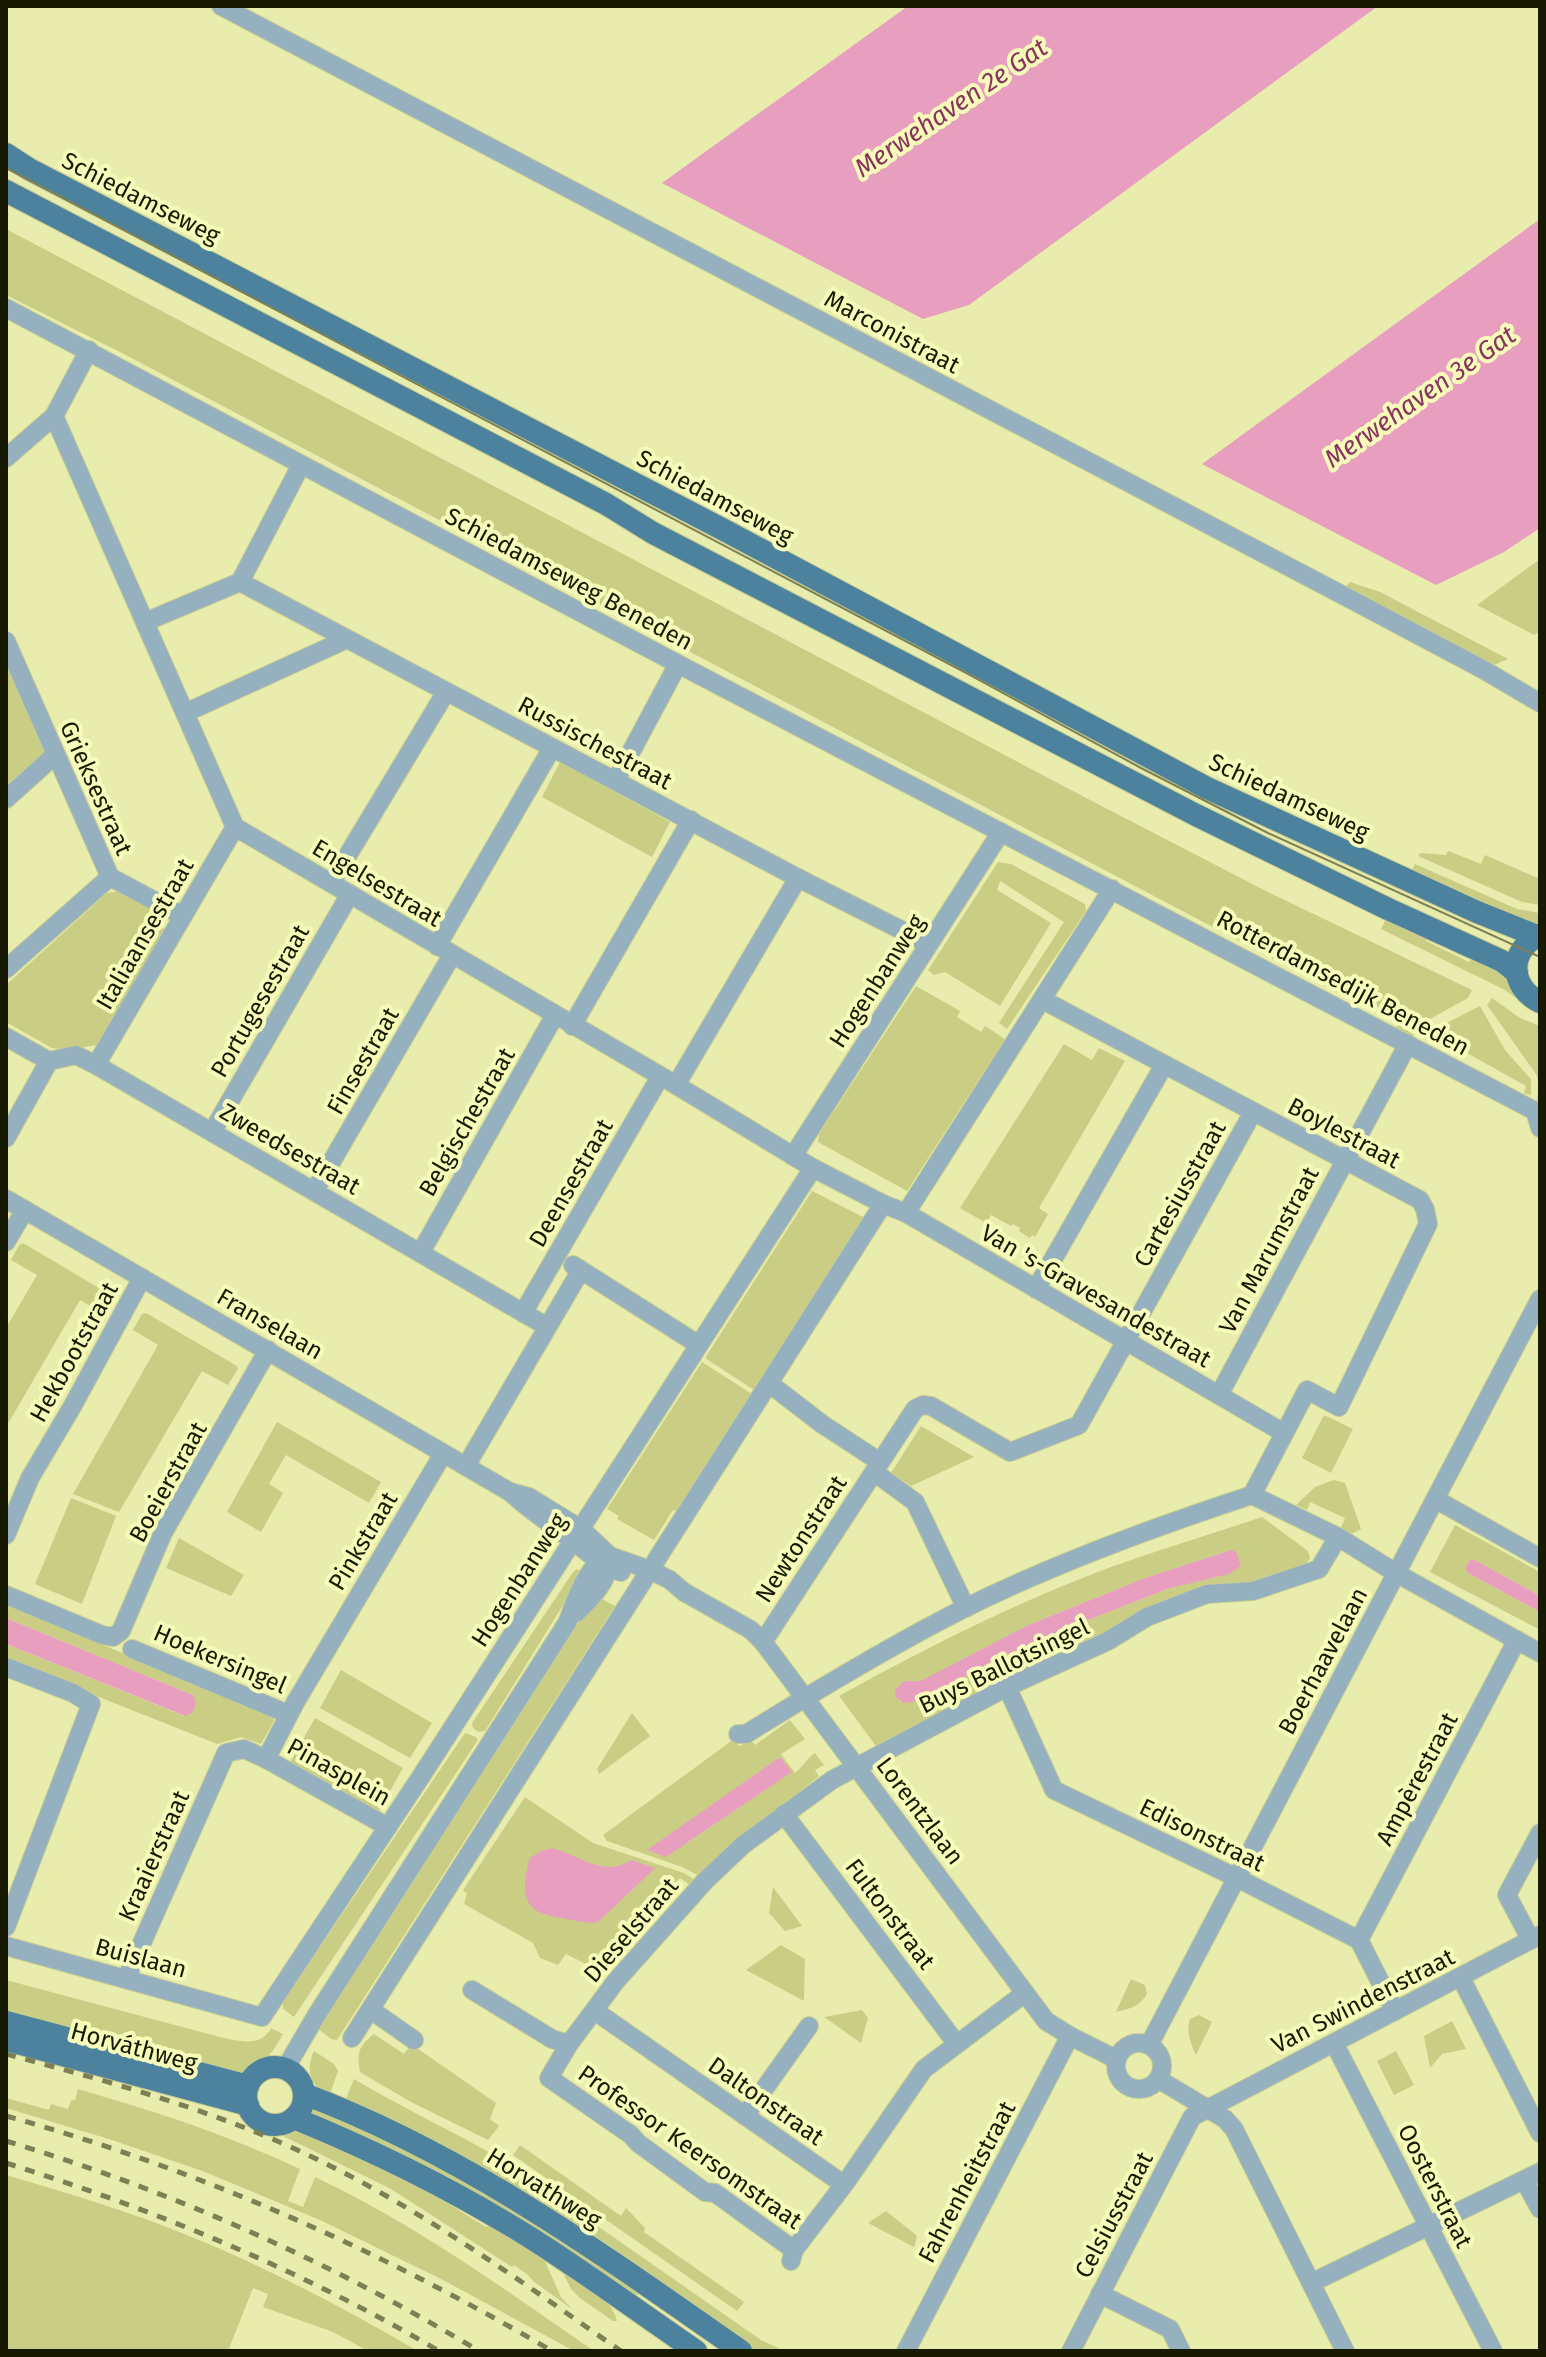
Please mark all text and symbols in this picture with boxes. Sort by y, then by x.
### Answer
water label: Merwehaven 2e Gat [849,32,1054,184]
street label: Schiedamseweg [57,146,225,250]
street label: Marconistraat [820,285,965,380]
water label: Merwehaven 3e Gat [1318,319,1522,475]
street label: Schiedamseweg [632,444,799,550]
street label: Schiedamseweg Beneden [441,502,697,656]
street label: Russischestraat [513,691,677,795]
street label: Grieksestraat [54,717,138,860]
street label: Schiedamseweg [1204,748,1374,847]
street label: Engelsestraat [307,833,447,933]
street label: Italiaansestraat [91,853,200,1014]
street label: Rotterdamsedijk Beneden [1212,904,1474,1062]
street label: Hogenbanweg [823,909,931,1053]
street label: Portugesestraat [205,919,315,1082]
street label: Finsestraat [321,1002,405,1120]
street label: Belgischestraat [413,1043,521,1201]
street label: Boylestraat [1283,1092,1405,1174]
street label: Zweedsestraat [215,1098,365,1201]
street label: Deensestraat [523,1114,619,1252]
street label: Cartesiusstraat [1128,1116,1232,1272]
street label: Van Marumstraat [1213,1162,1325,1338]
street label: Van 's-Gravesandestraat [976,1219,1216,1374]
street label: Hekbootstraat [24,1277,124,1427]
street label: Franselaan [212,1282,328,1366]
street label: Boeierstraat [123,1417,213,1547]
street label: Newtonstraat [749,1470,853,1608]
street label: Pinkstraat [323,1486,403,1595]
street label: Hogenbanweg [465,1508,573,1652]
street label: Boerhaavelaan [1273,1583,1373,1739]
street label: Buys Ballotsingel [914,1613,1094,1719]
street label: Hoekersingel [149,1618,291,1700]
street label: Ampèrestraat [1370,1708,1464,1850]
street label: Pinasplein [282,1732,396,1812]
street label: Lorentzlaan [871,1752,969,1870]
street label: Kraaierstraat [113,1786,195,1926]
street label: Edisonstraat [1135,1793,1269,1877]
street label: Fultonstraat [839,1853,941,1975]
street label: Dieselstraat [578,1872,684,1988]
street label: Buislaan [92,1932,190,1984]
street label: Van Swindenstraat [1267,1943,1459,2059]
street label: Horváthweg [68,2017,201,2077]
street label: Daltonstraat [703,2051,829,2151]
street label: Professor Keersomstraat [573,2059,807,2235]
street label: Fahrenheitstraat [913,2096,1021,2267]
street label: Oosterstraat [1392,2119,1478,2253]
street label: Horvathweg [482,2142,607,2234]
street label: Celsiusstraat [1069,2147,1159,2283]

